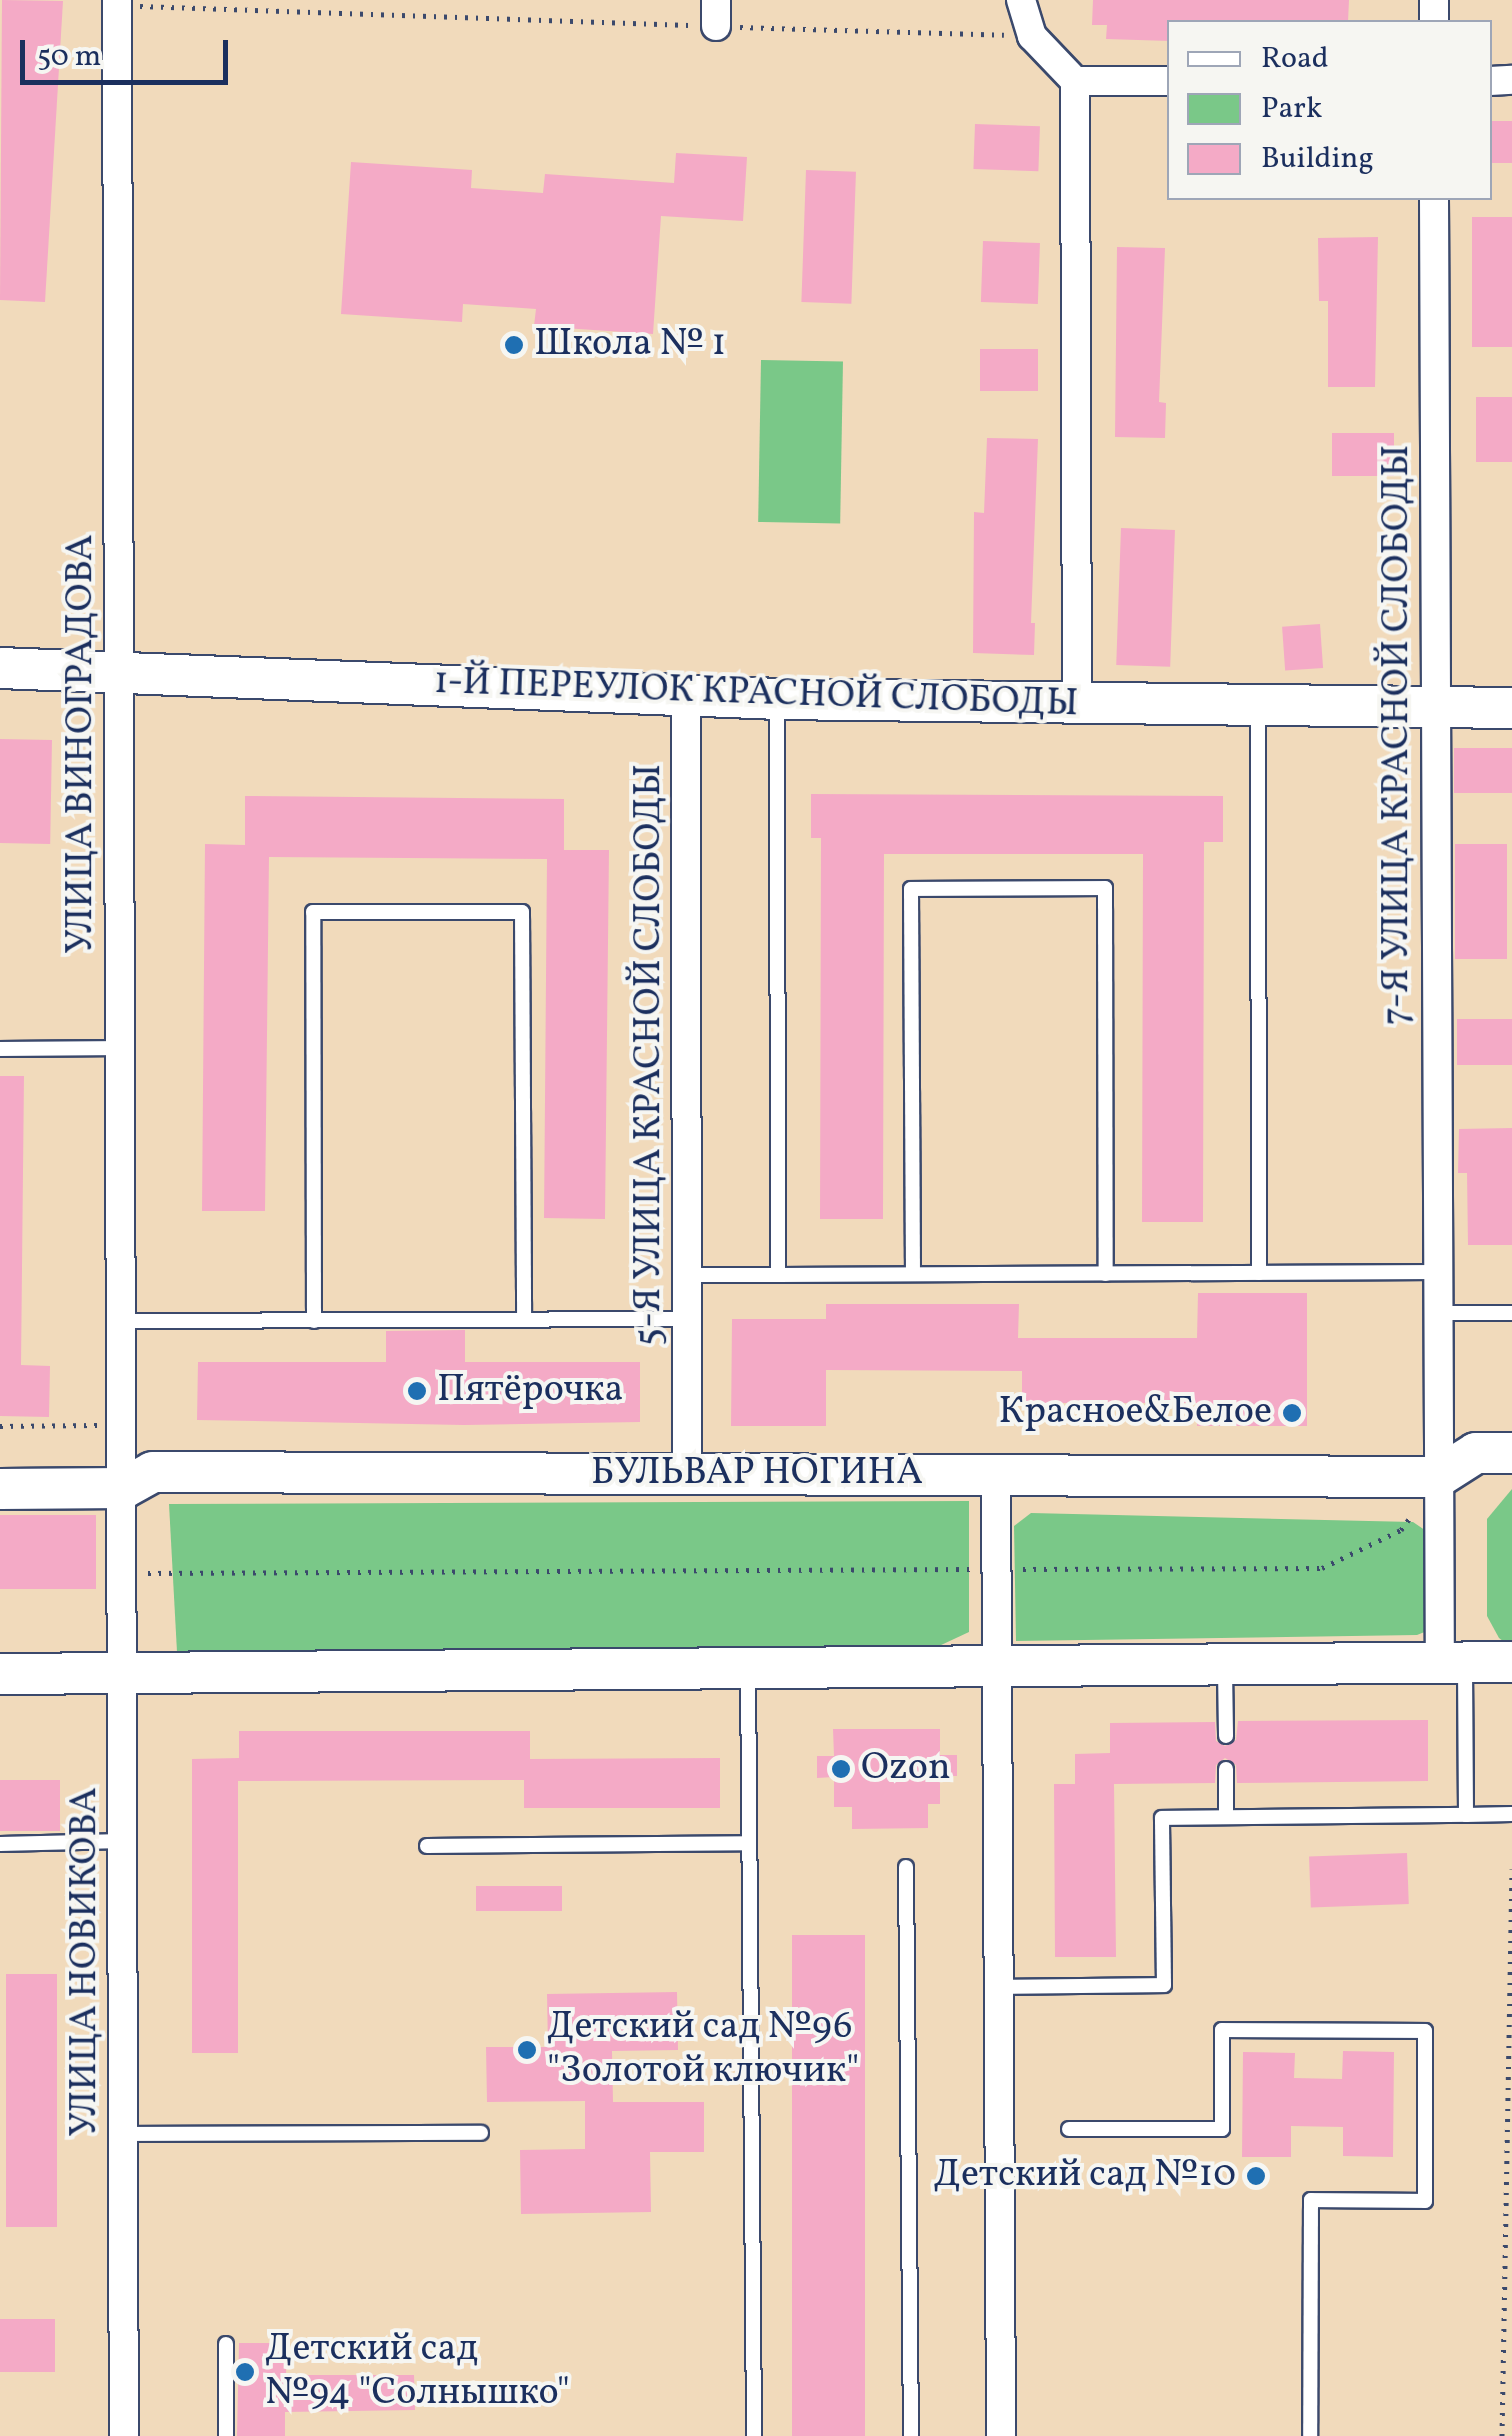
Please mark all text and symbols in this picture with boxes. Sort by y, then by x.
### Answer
scale bar [25,20,232,82]
legend [1167,20,1492,200]
text: 50 m [37,36,101,78]
text: Road [1261,38,1329,80]
text: Park [1261,88,1322,130]
text: Building [1261,138,1374,180]
place label: Школа № 1 [534,322,726,368]
marker: Школа № 1 [503,334,525,356]
street label: 7-Я УЛИЦА КРАСНОЙ СЛОБОДЫ [1375,445,1421,1025]
street label: УЛИЦА ВИНОГРАДОВА [59,534,105,954]
street label: 1-Й ПЕРЕУЛОК КРАСНОЙ СЛОБОДЫ [433,660,1079,728]
street label: 5-Я УЛИЦА КРАСНОЙ СЛОБОДЫ [627,764,673,1346]
place label: Пятёрочка [437,1368,623,1414]
marker: Пятёрочка [406,1380,428,1402]
place label: Красное&Белое [999,1390,1272,1436]
marker: Красное&Белое [1281,1402,1303,1424]
street label: БУЛЬВАР НОГИНА [591,1451,923,1497]
place label: Ozon [861,1746,951,1792]
marker: Ozon [830,1758,852,1780]
street label: УЛИЦА НОВИКОВА [63,1787,109,2137]
place label: Детский сад №96 "Золотой ключик" [547,2005,859,2094]
marker: Детский сад №96 "Золотой ключик" [516,2039,538,2061]
place label: Детский сад №10 [934,2153,1236,2199]
marker: Детский сад №10 [1245,2165,1267,2187]
place label: Детский сад №94 "Солнышко" [265,2327,570,2416]
marker: Детский сад №94 "Солнышко" [234,2361,256,2383]

